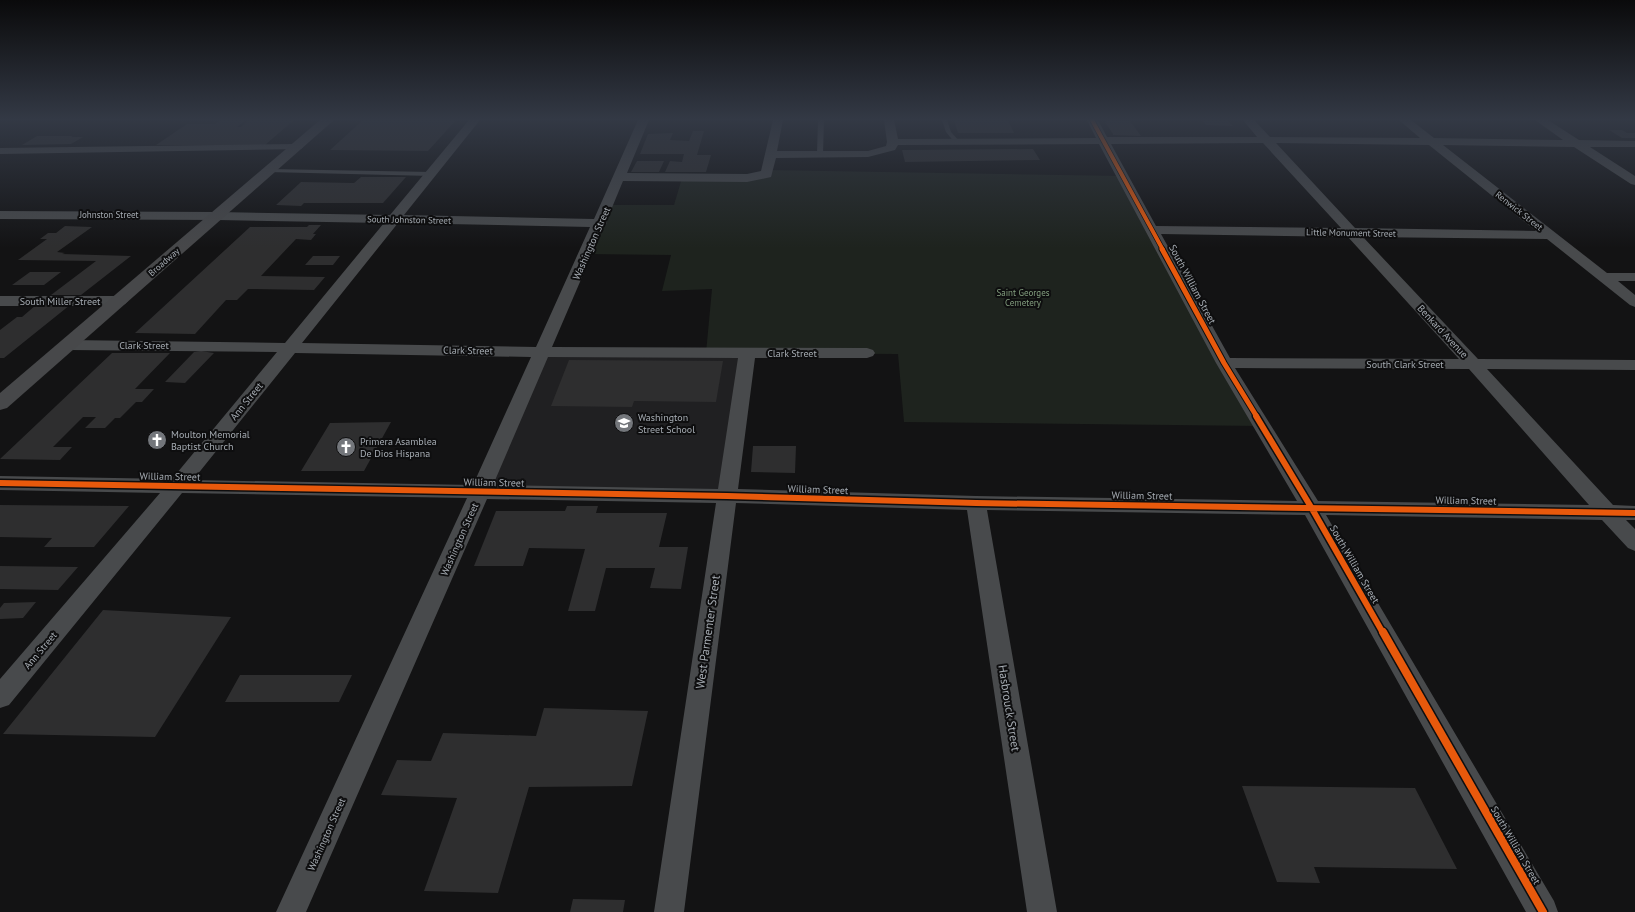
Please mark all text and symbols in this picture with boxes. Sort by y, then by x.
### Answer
street label: Renwick Street [1493,189,1545,232]
street label: Washington Street [570,204,614,282]
street label: Johnston Street [78,209,139,220]
street label: South Johnston Street [367,213,451,226]
street label: Little Monument Street [1306,226,1396,239]
street label: South William Street [1166,242,1219,327]
street label: Broadway [146,245,182,278]
park label: Saint Georges Cemetery [996,287,1050,308]
street label: South Miller Street [20,295,101,308]
street label: Benkard Avenue [1415,302,1471,361]
street label: Clark Street [119,339,169,352]
street label: Clark Street [443,344,494,357]
street label: Clark Street [767,347,817,360]
street label: South Clark Street [1366,358,1444,371]
street label: Ann Street [227,379,266,423]
place label: Washington Street School [638,411,695,436]
school or university icon: Washington Street School [613,412,635,434]
place label: Moulton Memorial Baptist Church [171,428,250,453]
church icon: Moulton Memorial Baptist Church [146,429,168,451]
place label: Primera Asamblea De Dios Hispana [360,435,437,460]
church icon: Primera Asamblea De Dios Hispana [335,436,357,458]
street label: William Street [139,469,201,484]
street label: William Street [463,475,525,490]
street label: William Street [787,482,849,497]
street label: William Street [1111,488,1173,503]
street label: William Street [1435,493,1497,508]
street label: Washington Street [438,500,482,578]
street label: South William Street [1327,523,1383,606]
street label: West Parmenter Street [692,574,723,690]
street label: Ann Street [21,628,60,672]
street label: Hasbrouck Street [995,664,1024,752]
street label: Washington Street [305,795,349,873]
street label: South William Street [1488,804,1544,887]

